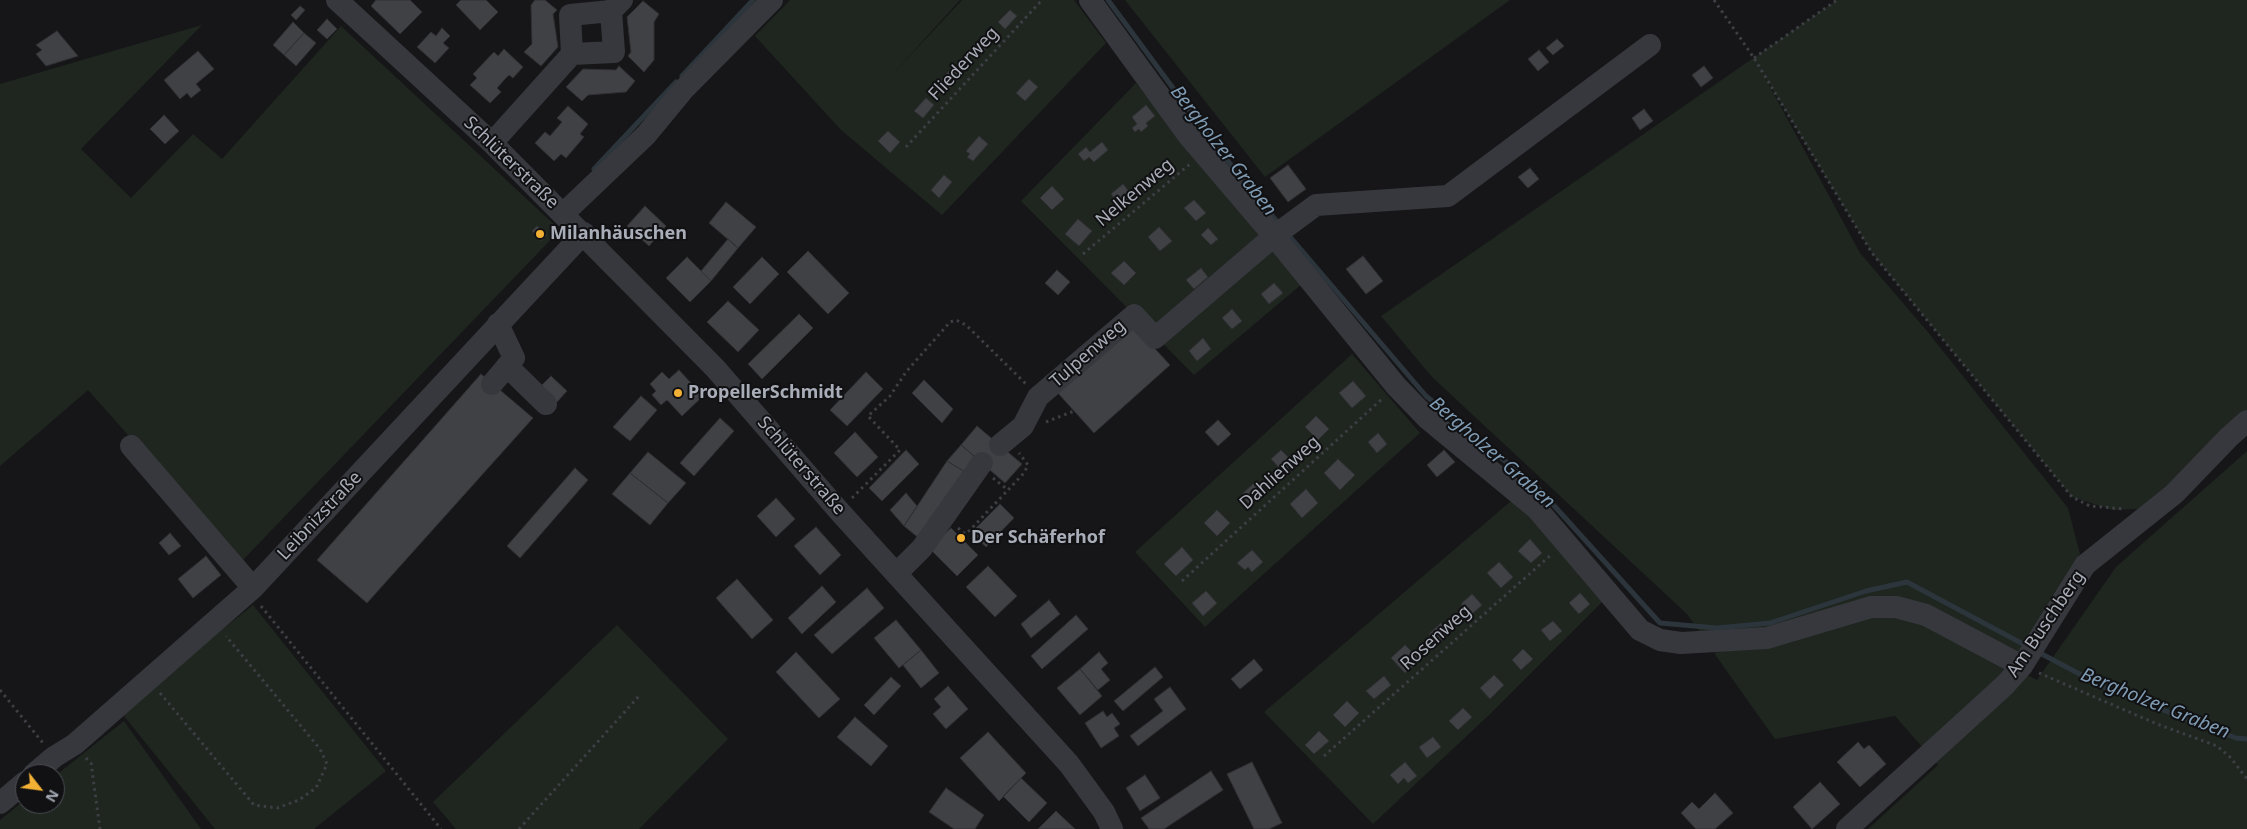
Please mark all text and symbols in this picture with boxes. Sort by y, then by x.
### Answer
street label: Fliederweg [924,23,1004,105]
water label: Bergholzer Graben [1165,81,1281,221]
street label: Schlüterstraße [459,112,563,214]
street label: Nelkenweg [1092,154,1178,232]
place label: Milanhäuschen [550,223,687,245]
marker: Milanhäuschen [534,228,546,240]
street label: Tulpenweg [1046,315,1130,393]
place label: PropellerSchmidt [688,382,843,404]
marker: PropellerSchmidt [672,387,684,399]
water label: Bergholzer Graben [1425,392,1559,514]
street label: Schlüterstraße [752,412,850,520]
street label: Dahlienweg [1236,431,1324,515]
street label: Leibnizstraße [273,467,367,565]
place label: Der Schäferhof [971,527,1105,549]
marker: Der Schäferhof [955,532,967,544]
street label: Am Buschberg [2002,567,2090,681]
street label: Rosenweg [1396,601,1476,675]
water label: Bergholzer Graben [2077,664,2233,744]
north arrow [15,764,65,814]
text: N [41,787,64,806]

